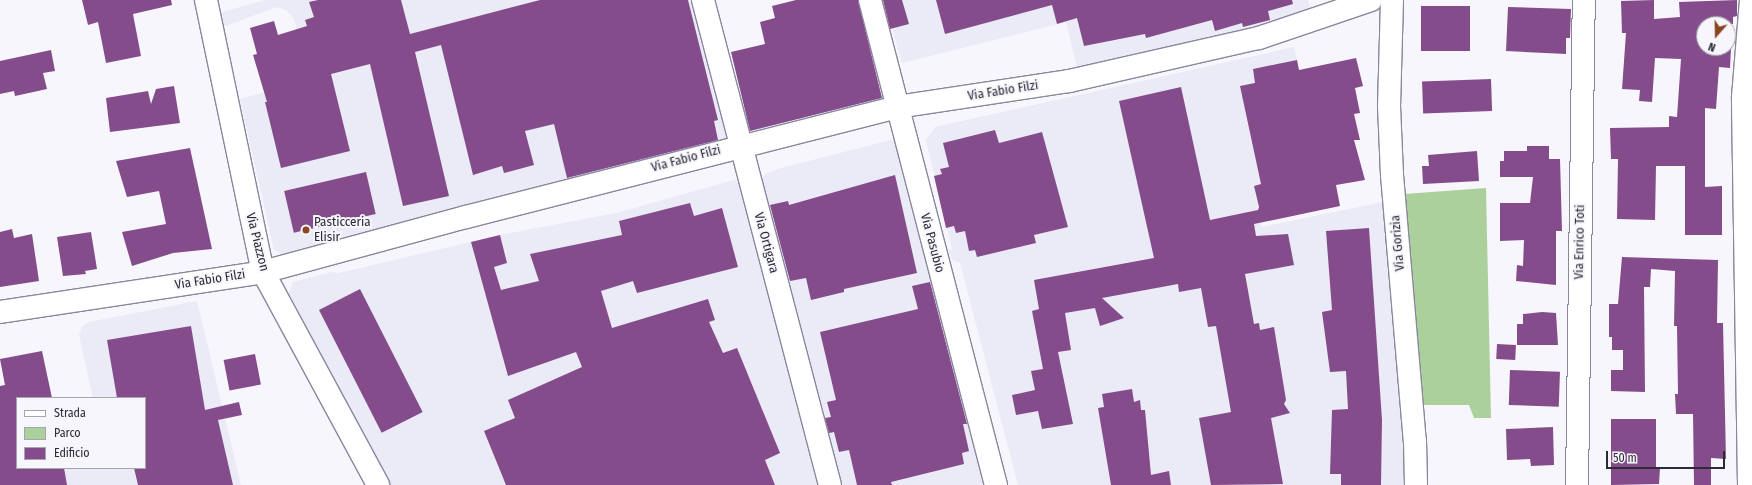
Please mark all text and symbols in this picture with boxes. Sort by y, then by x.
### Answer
north arrow [1696,16,1736,56]
text: N [1707,40,1717,54]
street label: Via Fabio Filzi [967,78,1039,104]
street label: Via Fabio Filzi [650,142,722,176]
street label: Via Enrico Toti [1572,204,1588,280]
street label: Via Piazzon [242,211,272,273]
street label: Via Ortigara [750,211,782,275]
street label: Via Pasubio [917,211,947,275]
street label: Via Gorizia [1388,214,1408,272]
place label: Pasticceria Elisir [314,215,371,246]
marker: Pasticceria Elisir [301,225,311,235]
street label: Via Fabio Filzi [174,267,246,293]
legend [16,397,146,469]
text: Strada [54,406,86,420]
text: Parco [54,426,81,440]
scale bar [1608,443,1727,469]
text: Edificio [54,446,90,460]
text: 50 m [1613,451,1637,465]

